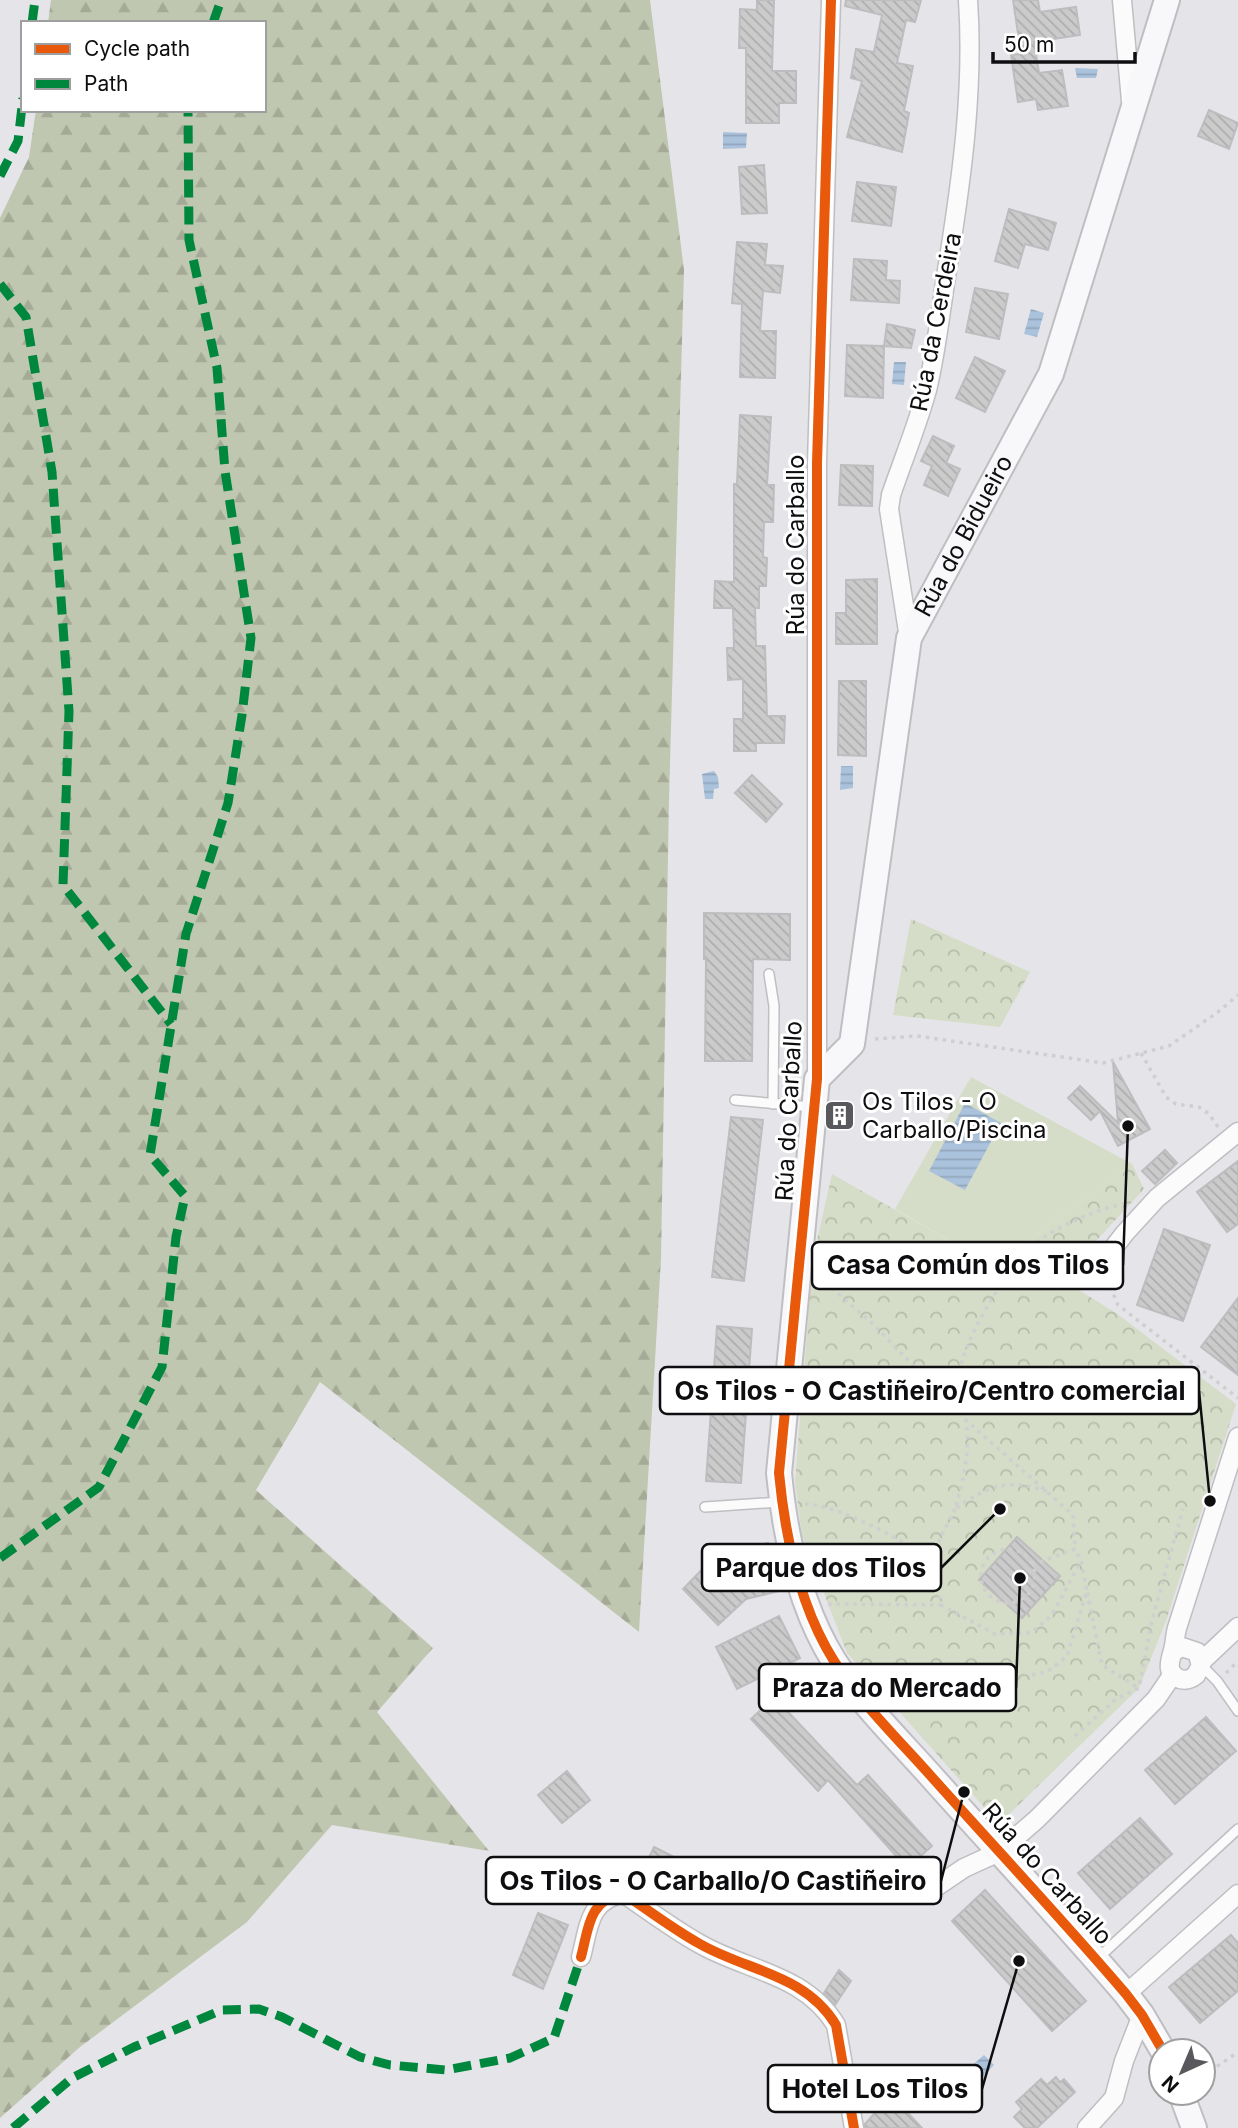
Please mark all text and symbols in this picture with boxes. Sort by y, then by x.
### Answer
legend [21,21,266,112]
scale bar [993,21,1135,65]
text: 50 m [1004,32,1054,57]
text: Cycle path [84,36,190,61]
text: Path [84,71,129,96]
street label: Rúa da Cerdeira [904,230,967,414]
street label: Rúa do Bidueiro [908,450,1019,621]
street label: Rúa do Carballo [781,455,810,635]
street label: Rúa do Carballo [769,1020,808,1202]
place label: Os Tilos - O Carballo/Piscina [862,1087,1046,1144]
building icon: Os Tilos - O Carballo/Piscina [822,1099,856,1133]
callout: Casa Común dos Tilos [812,1242,1123,1289]
text: Casa Común dos Tilos [827,1249,1109,1280]
callout: Os Tilos - O Castiñeiro/Centro comercial [660,1367,1199,1414]
text: Os Tilos - O Castiñeiro/Centro comercial [675,1375,1185,1406]
callout: Parque dos Tilos [702,1544,941,1591]
text: Parque dos Tilos [716,1552,926,1583]
callout: Praza do Mercado [759,1664,1016,1711]
text: Praza do Mercado [772,1672,1002,1703]
street label: Rúa do Carballo [976,1797,1119,1950]
callout: Os Tilos - O Carballo/O Castiñeiro [486,1857,941,1904]
text: Os Tilos - O Carballo/O Castiñeiro [500,1865,926,1896]
north arrow [1147,2037,1217,2107]
callout: Hotel Los Tilos [768,2065,982,2112]
text: N [1157,2071,1184,2097]
text: Hotel Los Tilos [782,2073,968,2104]

